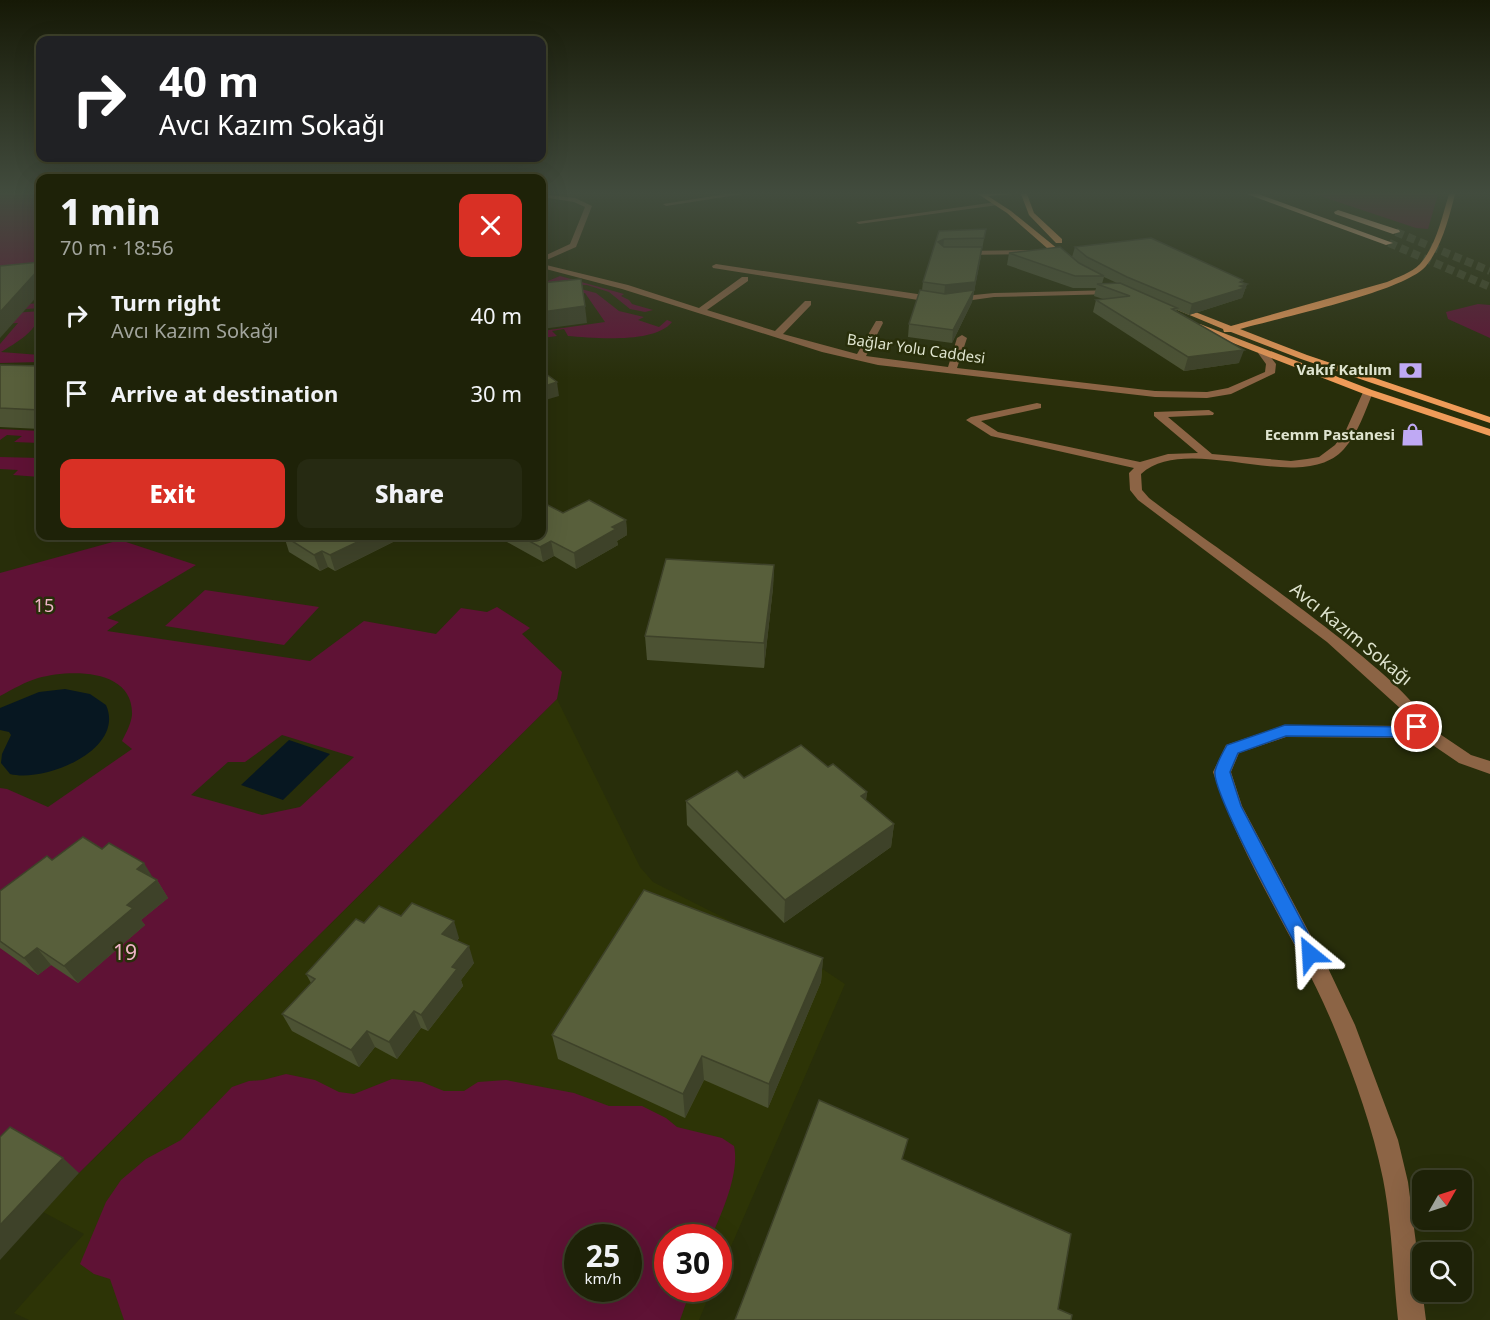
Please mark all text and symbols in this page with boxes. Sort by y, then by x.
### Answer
text: 40 m [159,52,259,109]
icon: right [60,60,138,138]
text: Avcı Kazım Sokağı [159,106,385,143]
text: 1 min [60,187,161,236]
button: close [459,194,522,257]
text: 70 m · 18:56 [60,234,174,261]
text: Turn right [111,287,221,317]
icon: right [60,299,93,332]
text: 40 m [471,300,522,330]
text: Avcı Kazım Sokağı [111,317,278,344]
street label: Bağlar Yolu Caddesi [846,328,987,368]
bank icon: Vakıf Katılım [1397,357,1423,383]
place label: Vakıf Katılım [1297,359,1392,379]
icon: arrive [60,377,93,410]
text: Arrive at destination [111,378,338,408]
text: 30 m [471,378,522,408]
shop icon: Ecemm Pastanesi [1400,422,1426,448]
place label: Ecemm Pastanesi [1265,424,1395,444]
button: Exit [60,459,285,528]
button: Share [297,459,522,528]
street label: Avcı Kazım Sokağı [1286,576,1418,690]
park label: 15 [34,593,54,617]
pin [1391,701,1442,752]
icon: arrive [1400,710,1433,743]
position arrow [1278,922,1342,986]
park label: 19 [113,938,137,966]
north arrow [1412,1170,1472,1230]
map controls [1412,1170,1472,1302]
speed limit sign: 30 [654,1224,732,1302]
text: 25 [586,1235,620,1276]
button: search [1412,1242,1472,1302]
text: km/h [585,1268,621,1288]

